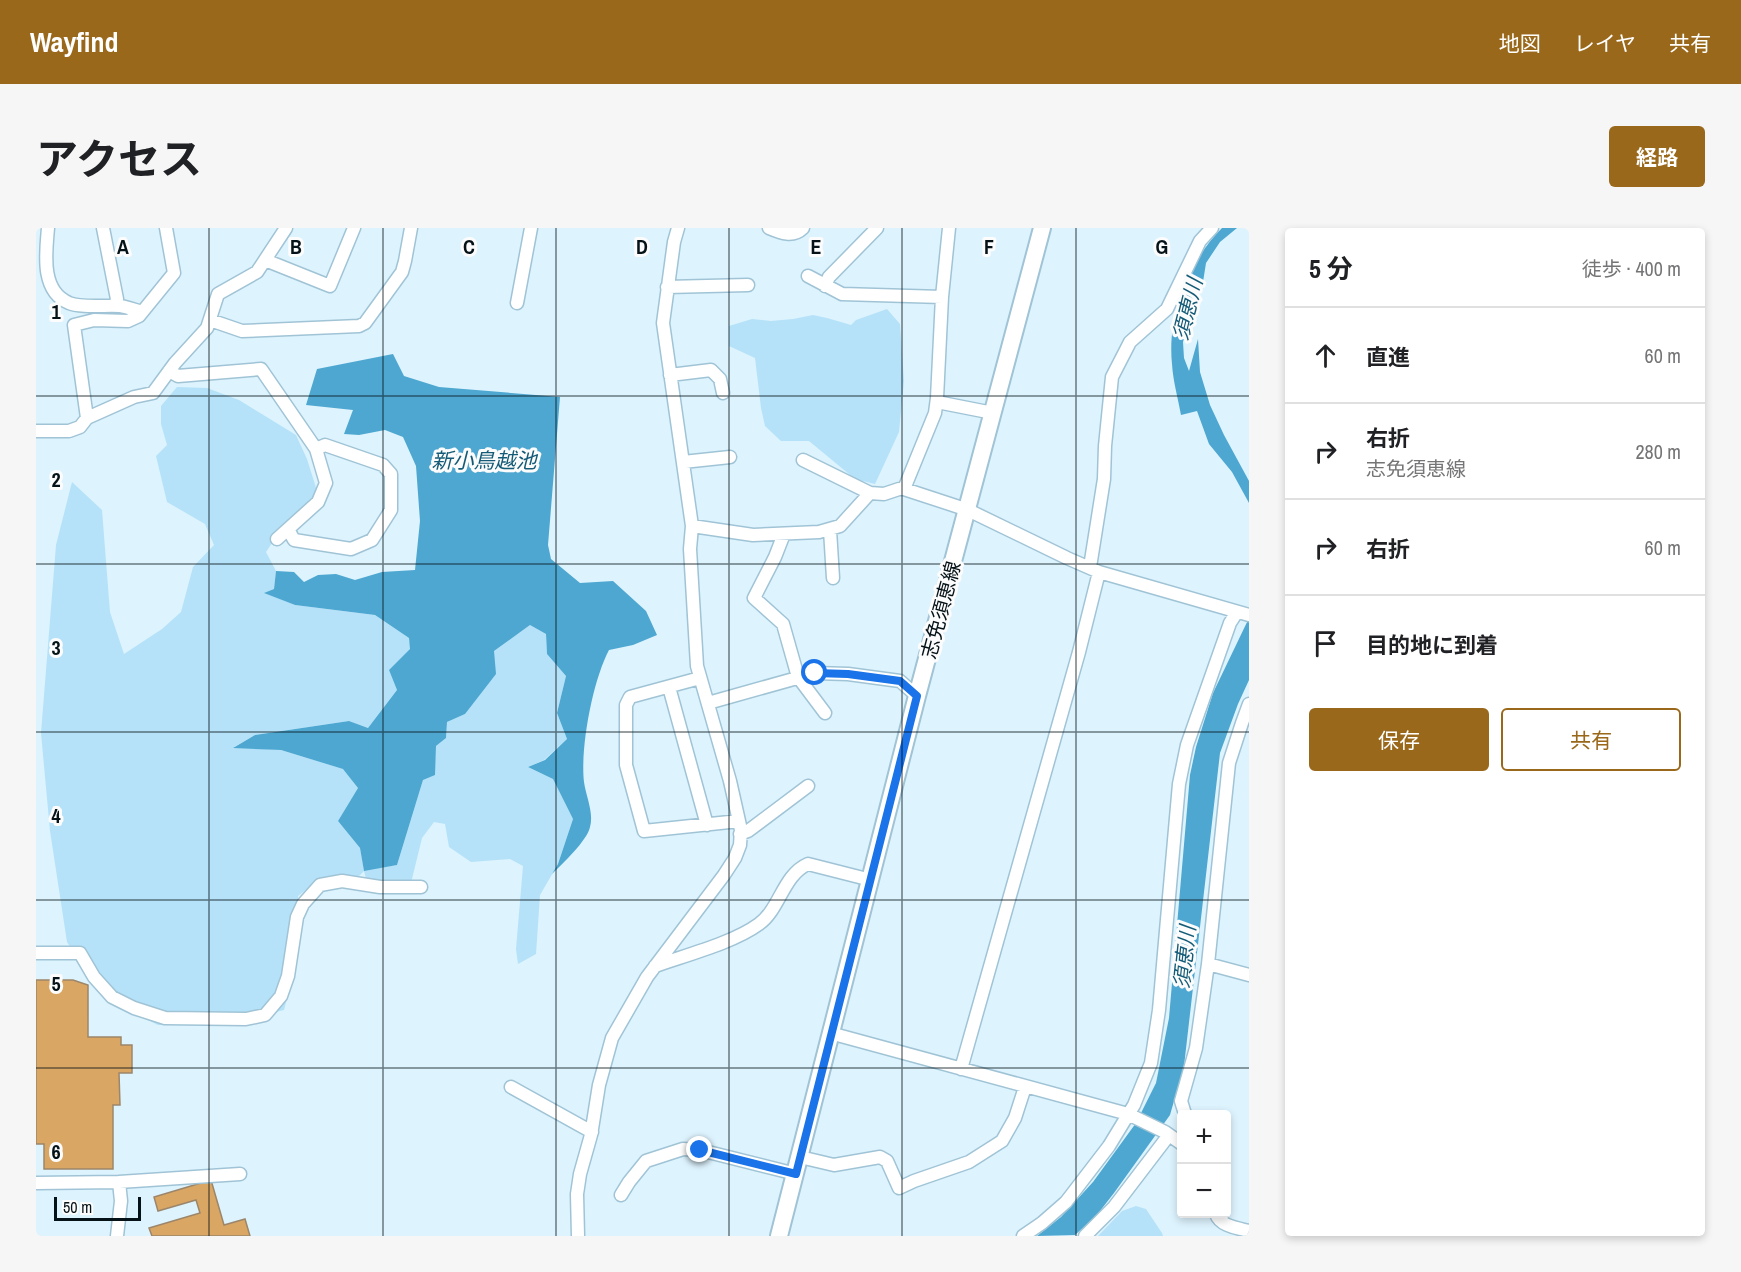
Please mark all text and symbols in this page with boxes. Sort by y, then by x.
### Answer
text: Wayfind [30,23,118,61]
text: 地図 [1499,29,1541,58]
text: レイヤ [1574,29,1636,58]
text: 共有 [1669,29,1711,58]
button: 経路 [1609,126,1705,187]
text: アクセス [36,131,202,187]
text: A [117,233,129,260]
text: B [290,233,302,260]
text: C [463,233,475,260]
text: D [636,233,648,260]
text: E [811,233,822,260]
text: F [984,233,994,260]
text: G [1156,233,1168,260]
text: 5 分 [1309,251,1353,286]
text: 徒歩 · 400 m [1582,255,1681,282]
water label: 須恵川 [1166,273,1210,343]
text: 1 [51,298,61,325]
icon: ahead [1309,339,1342,372]
text: 直進 [1366,342,1410,372]
text: 60 m [1645,342,1681,369]
text: 右折 [1366,423,1410,453]
icon: right [1309,435,1342,468]
text: 280 m [1635,438,1681,465]
water label: 新小鳥越池 [432,446,538,475]
text: 志免須恵線 [1366,455,1466,482]
text: 2 [51,466,61,493]
icon: right [1309,531,1342,564]
text: 右折 [1366,534,1410,564]
text: 60 m [1645,534,1681,561]
street label: 志免須恵線 [915,558,966,662]
icon: arrive [1309,627,1342,660]
text: 目的地に到着 [1366,630,1498,660]
text: 3 [51,634,61,661]
route start [801,659,827,685]
button: 保存 [1309,708,1489,771]
button: 共有 [1501,708,1681,771]
text: 4 [51,802,61,829]
water label: 須恵川 [1167,922,1202,990]
text: 5 [51,970,61,997]
map controls [1177,1110,1231,1218]
button: + [1177,1110,1231,1164]
route end [686,1136,712,1162]
text: 6 [51,1138,61,1165]
button: − [1177,1164,1231,1218]
scale bar [54,1194,141,1222]
text: 50 m [63,1196,92,1218]

